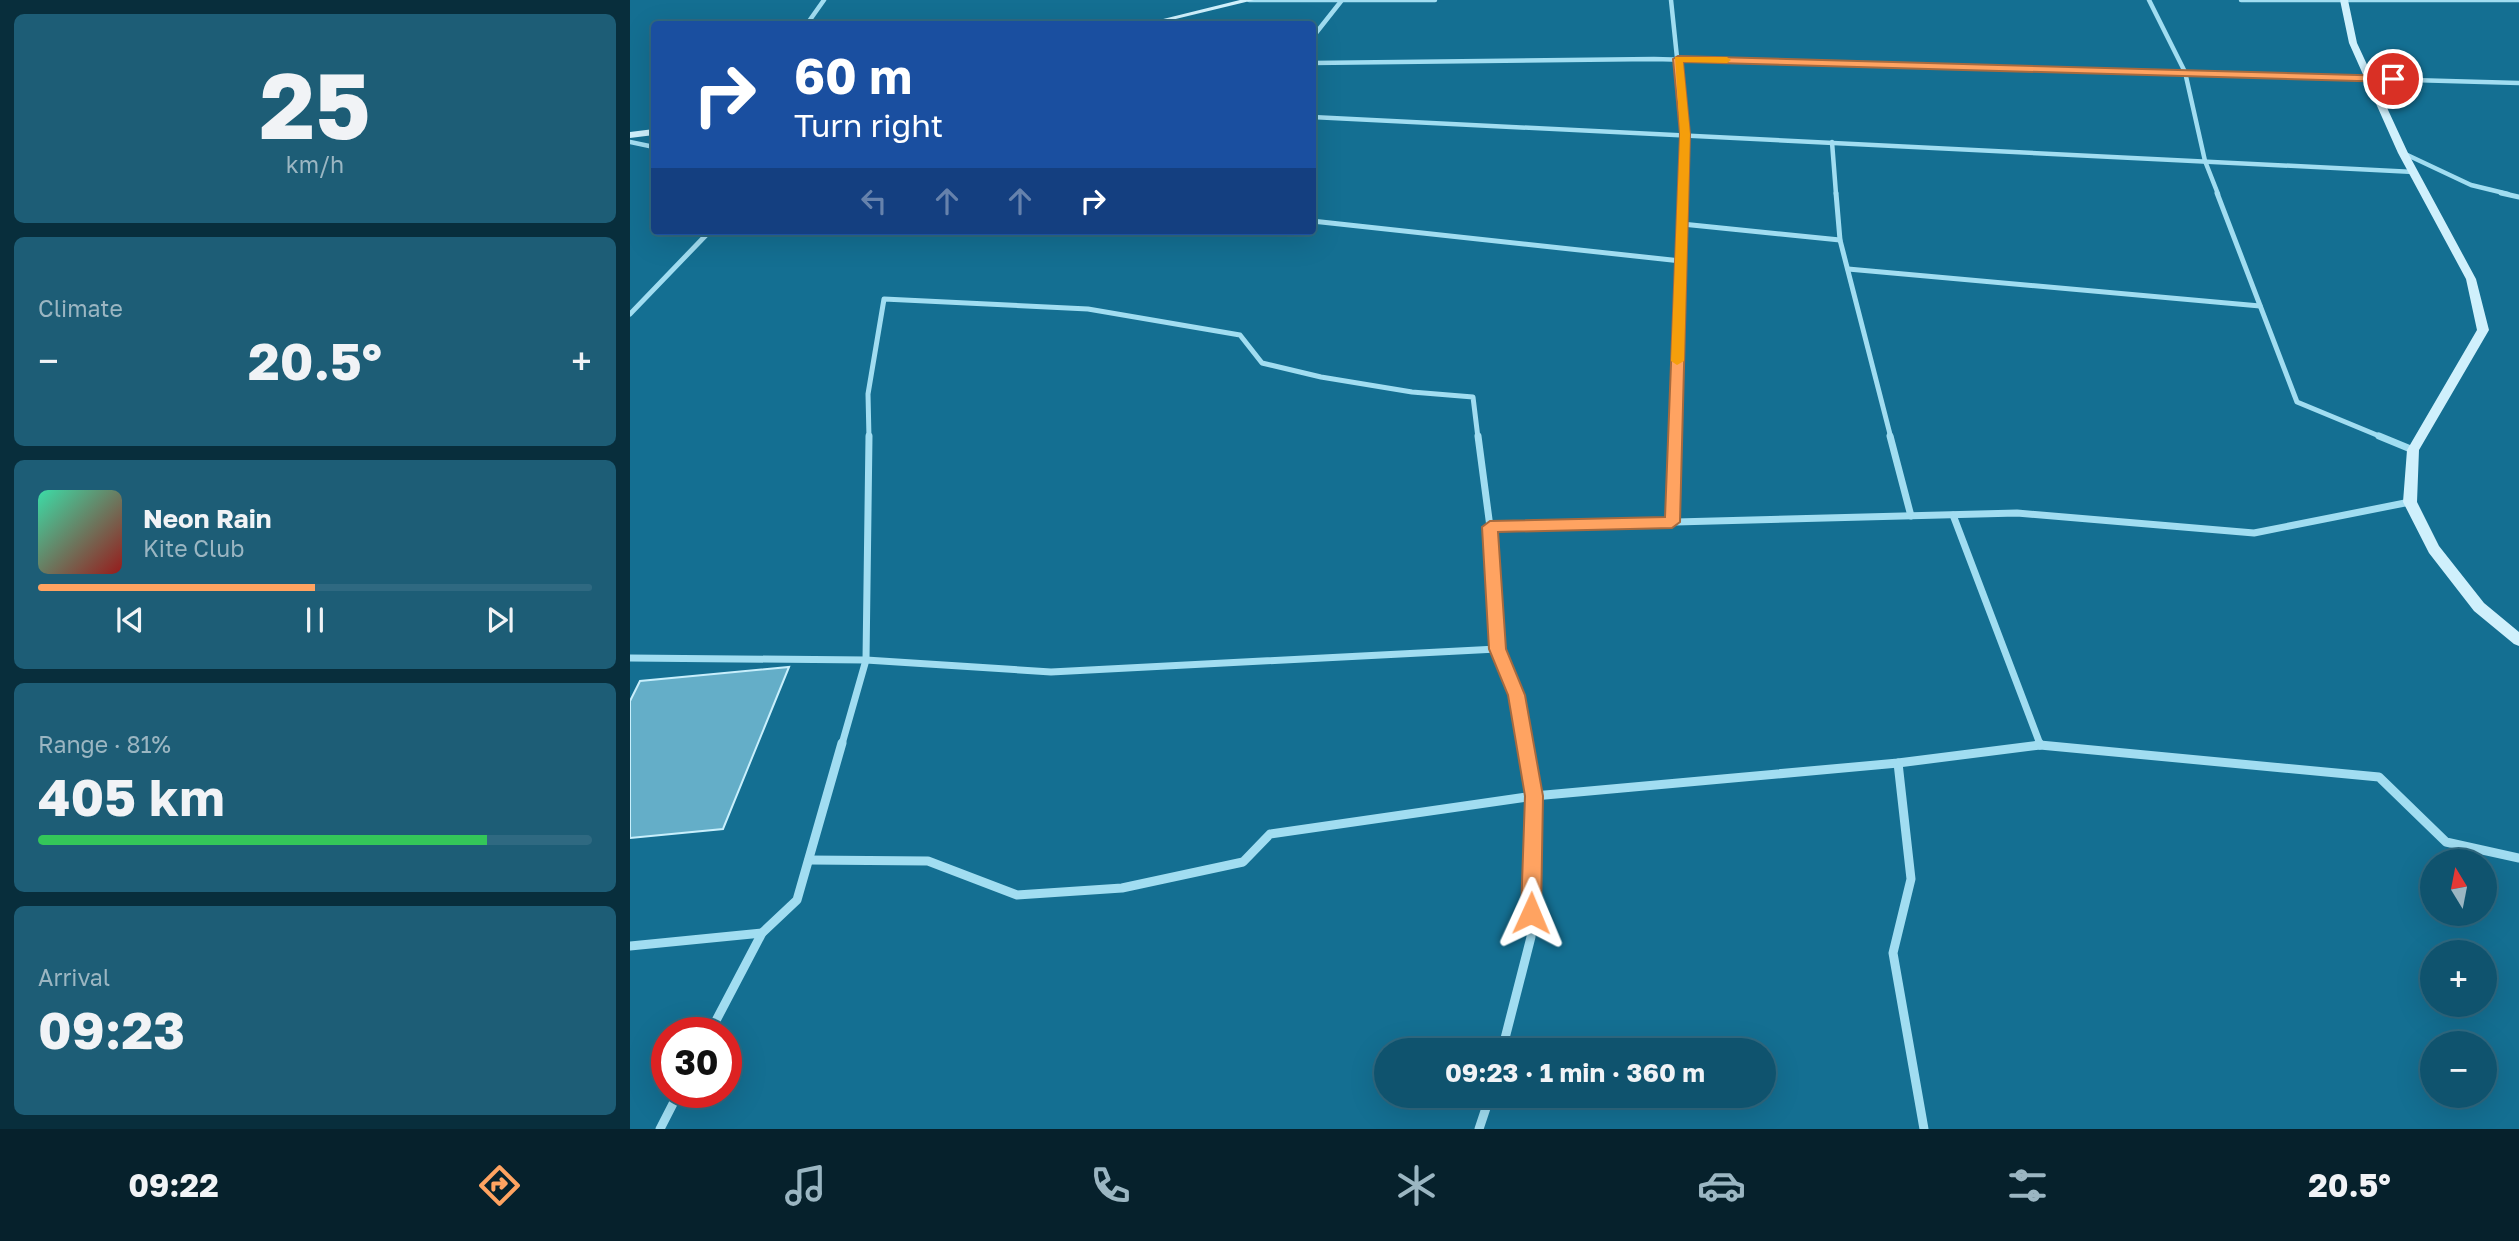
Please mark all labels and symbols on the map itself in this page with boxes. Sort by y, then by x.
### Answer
pin [2363,49,2423,109]
north arrow [2420,849,2497,926]
position arrow [1494,876,1568,950]
speed limit sign: 30 [651,1017,742,1108]

